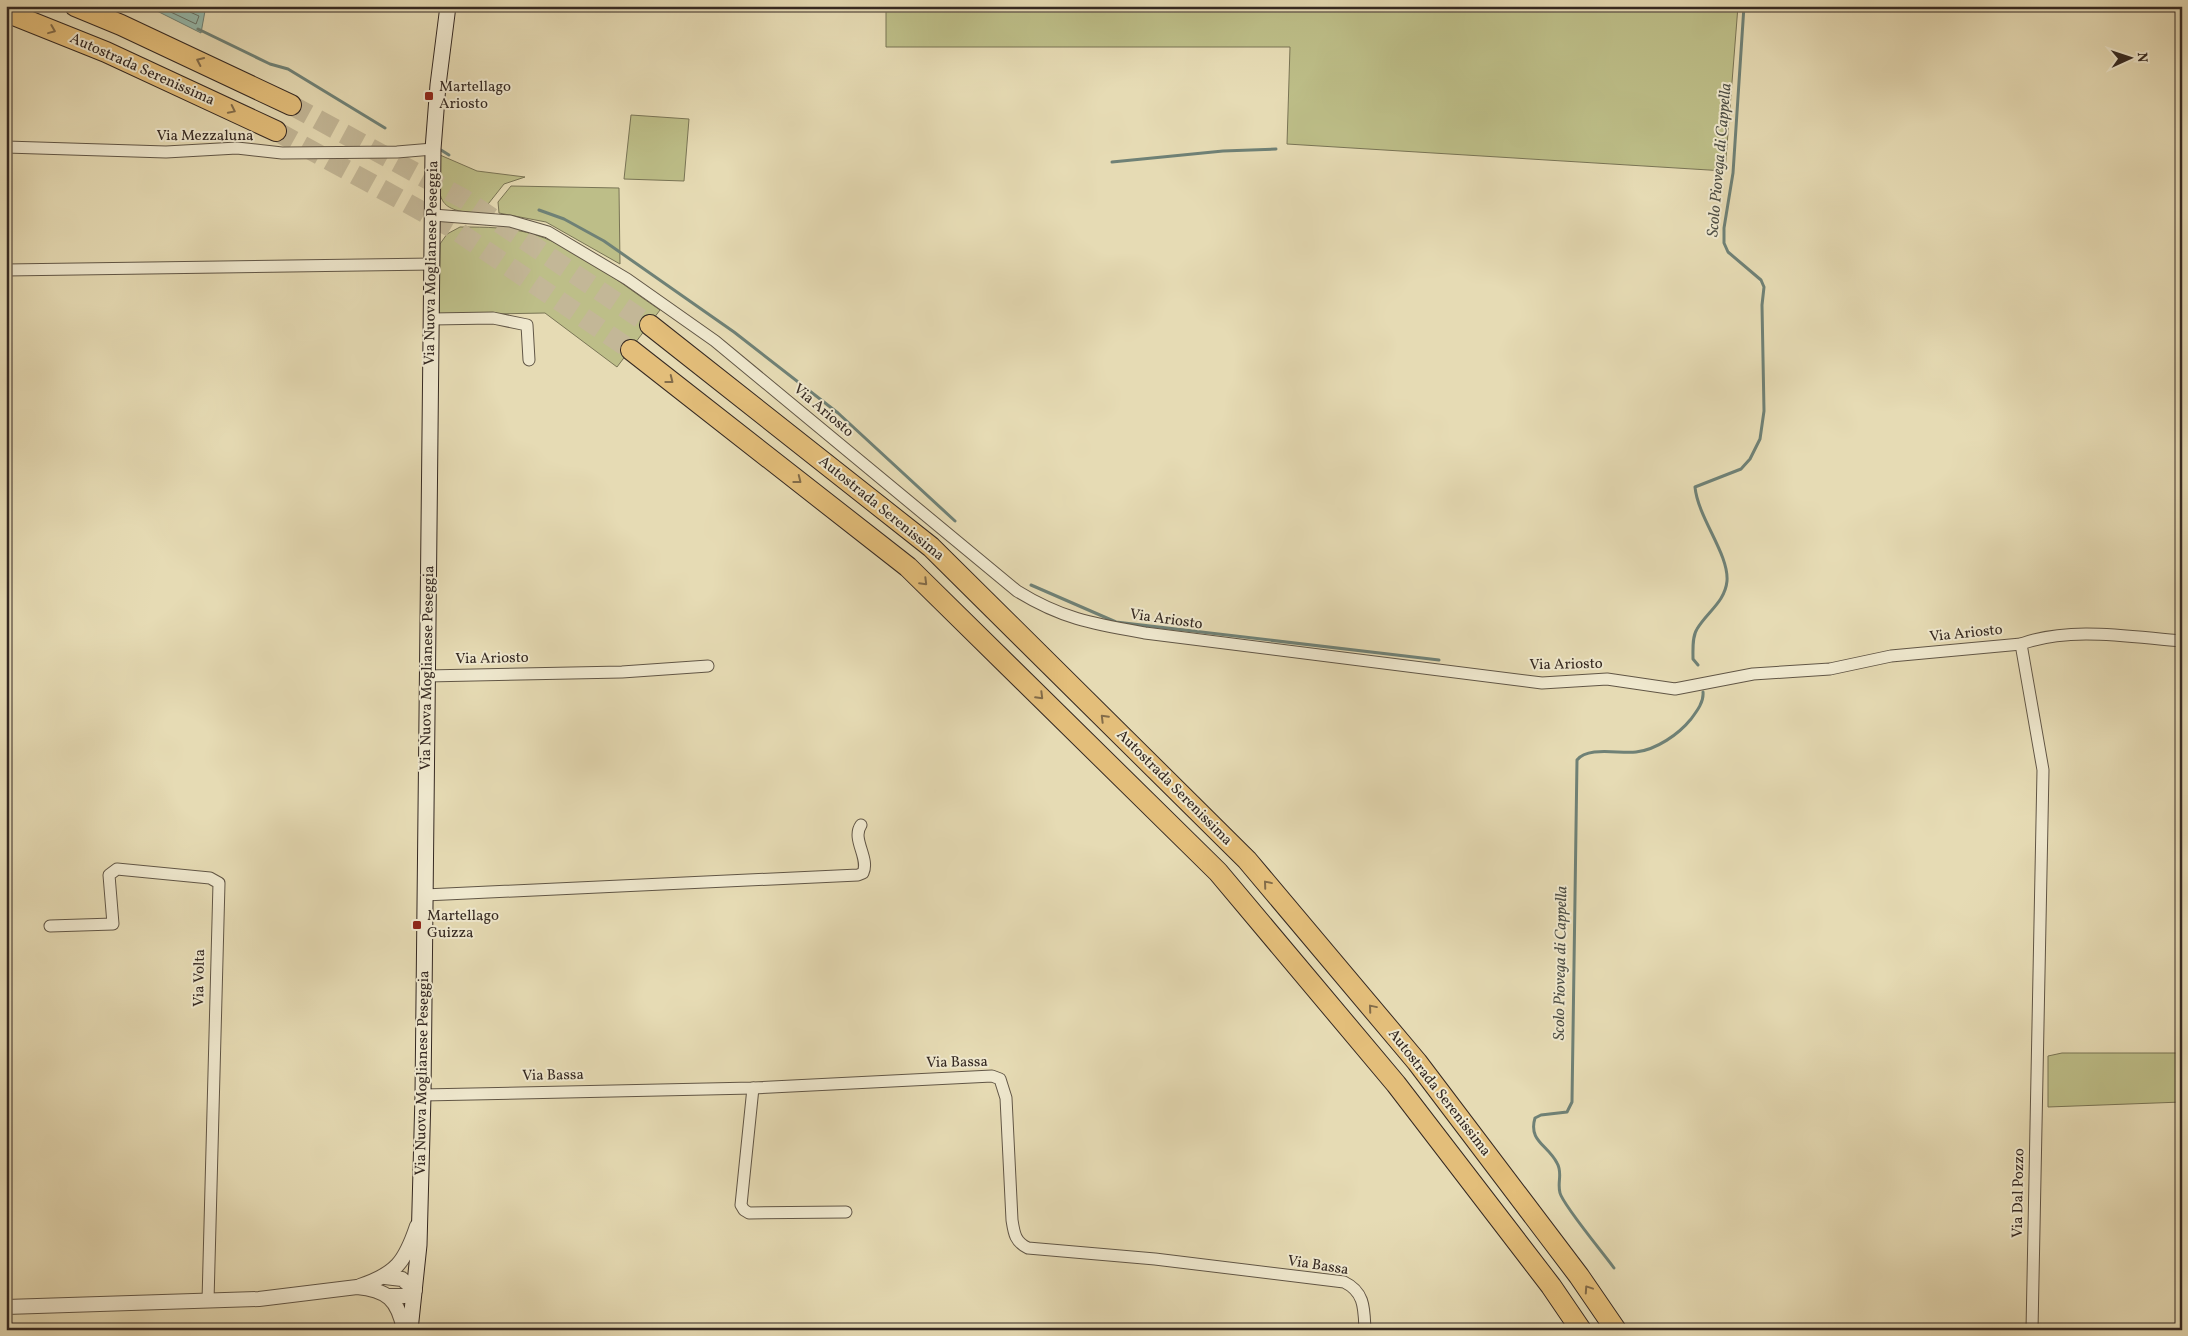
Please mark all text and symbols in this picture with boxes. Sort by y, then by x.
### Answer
one-way arrow [47,24,55,34]
street label: Autostrada Serenissima [66,29,218,111]
north arrow [2106,32,2156,82]
text: N [2132,52,2151,63]
one-way arrow [196,56,205,67]
place label: Martellago Ariosto [439,77,511,115]
water label: Scolo Piovega di Cappella [1702,82,1738,238]
marker: Martellago Ariosto [423,90,435,102]
one-way arrow [227,104,236,114]
street label: Via Mezzaluna [156,126,254,147]
street label: Via Nuova Moglianese Peseggia [420,160,444,366]
one-way arrow [664,374,674,383]
street label: Via Ariosto [788,379,858,443]
street label: Autostrada Serenissima [814,452,948,566]
one-way arrow [792,475,801,484]
street label: Via Nuova Moglianese Peseggia [416,565,440,771]
one-way arrow [918,576,927,585]
street label: Via Ariosto [1128,604,1204,636]
street label: Via Ariosto [1928,620,2004,648]
street label: Via Ariosto [455,648,529,670]
street label: Via Ariosto [1529,654,1603,676]
one-way arrow [1034,690,1043,699]
one-way arrow [1101,715,1110,724]
street label: Autostrada Serenissima [1111,725,1237,851]
one-way arrow [1264,880,1273,889]
water label: Scolo Piovega di Cappella [1549,885,1573,1040]
place label: Martellago Guizza [427,906,499,944]
marker: Martellago Guizza [411,919,423,931]
street label: Via Volta [189,949,211,1007]
street label: Via Nuova Moglianese Peseggia [411,970,435,1176]
one-way arrow [1369,1005,1378,1014]
street label: Autostrada Serenissima [1383,1025,1495,1161]
street label: Via Bassa [926,1052,988,1074]
street label: Via Bassa [522,1065,584,1087]
street label: Via Dal Pozzo [2008,1148,2030,1238]
street label: Via Bassa [1286,1251,1350,1281]
one-way arrow [1585,1286,1594,1295]

